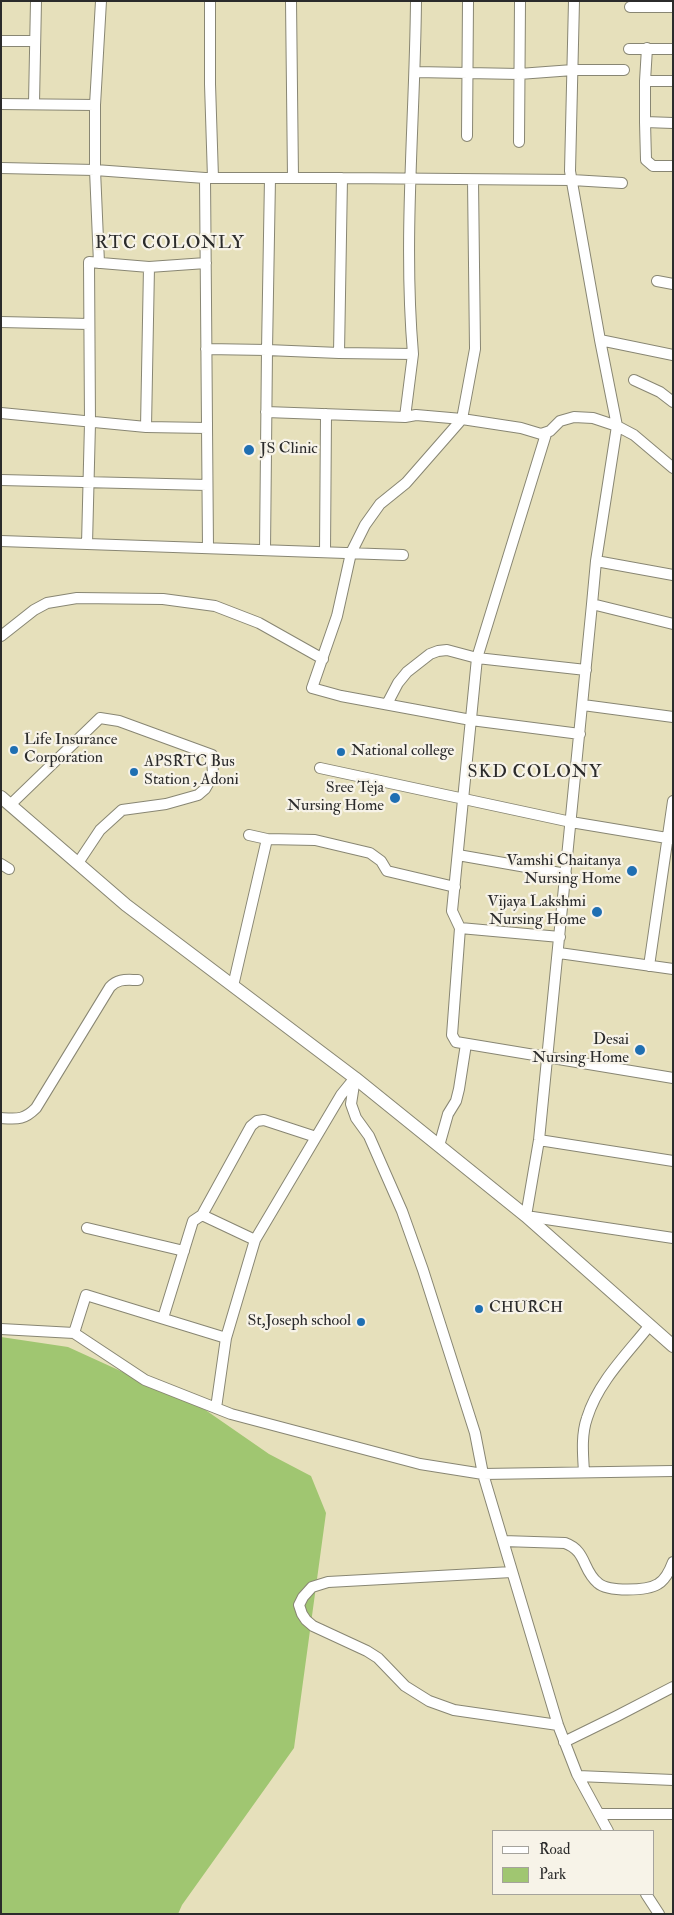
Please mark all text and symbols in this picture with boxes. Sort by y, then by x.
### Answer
district label: RTC COLONLY [94,233,246,255]
place label: JS Clinic [260,440,318,460]
marker: JS Clinic [242,443,256,457]
place label: Life Insurance Corporation [24,731,117,769]
place label: National college [351,742,454,762]
marker: Life Insurance Corporation [8,744,20,756]
marker: National college [335,746,347,758]
place label: APSRTC Bus Station , Adoni [144,753,239,791]
district label: SKD COLONY [466,762,604,784]
marker: APSRTC Bus Station , Adoni [128,766,140,778]
place label: Sree Teja Nursing Home [287,779,384,817]
marker: Sree Teja Nursing Home [388,791,402,805]
place label: Vamshi Chaitanya Nursing Home [506,852,621,890]
marker: Vamshi Chaitanya Nursing Home [625,864,639,878]
place label: Vijaya Lakshmi Nursing Home [487,893,586,931]
marker: Vijaya Lakshmi Nursing Home [590,905,604,919]
place label: Desai Nursing Home [532,1031,629,1069]
marker: Desai Nursing Home [633,1043,647,1057]
place label: CHURCH [489,1299,563,1319]
marker: CHURCH [473,1303,485,1315]
place label: St,Joseph school [248,1312,351,1332]
marker: St,Joseph school [355,1316,367,1328]
legend [492,1830,654,1895]
text: Road [539,1840,570,1859]
text: Park [539,1865,566,1884]

